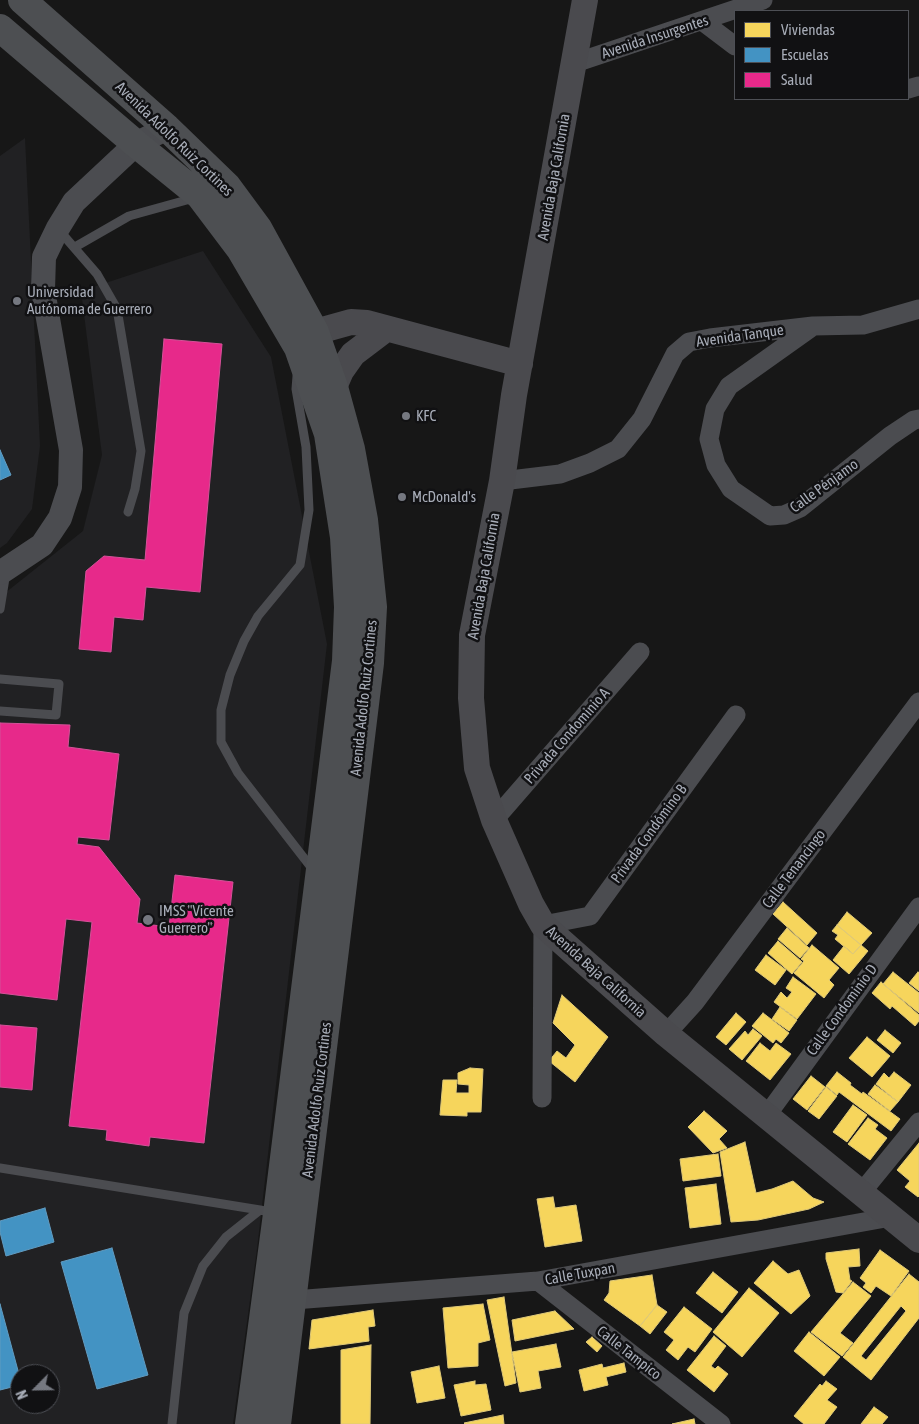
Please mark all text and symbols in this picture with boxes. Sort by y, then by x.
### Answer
legend [734,10,909,100]
street label: Avenida Insurgentes [599,11,711,63]
text: Viviendas [781,21,835,38]
text: Escuelas [781,46,829,63]
text: Salud [781,71,813,88]
street label: Avenida Adolfo Ruiz Cortines [111,78,237,200]
street label: Avenida Baja California [534,112,574,242]
place label: Universidad Autónoma de Guerrero [27,283,152,318]
marker: Universidad Autónoma de Guerrero [11,295,23,307]
street label: Avenida Tanque [695,321,785,351]
place label: KFC [416,407,436,425]
marker: KFC [400,410,412,422]
street label: Calle Pénjamo [786,455,862,517]
place label: McDonald's [412,488,476,506]
marker: McDonald's [396,491,408,503]
street label: Avenida Baja California [464,511,504,641]
street label: Avenida Adolfo Ruiz Cortines [347,619,381,777]
street label: Privada Condominio A [521,684,613,788]
street label: Privada Condómino B [607,781,691,887]
street label: Calle Tenancingo [759,826,829,912]
place label: IMSS "Vicente Guerrero" [159,902,234,937]
marker: IMSS "Vicente Guerrero" [141,913,155,927]
street label: Avenida Baja California [542,922,650,1022]
street label: Calle Condominio D [803,961,881,1059]
street label: Avenida Adolfo Ruiz Cortines [299,1021,335,1179]
street label: Calle Tuxpan [544,1259,616,1289]
street label: Calle Tampico [593,1322,665,1384]
north arrow [10,1364,60,1414]
text: N [13,1388,31,1401]

